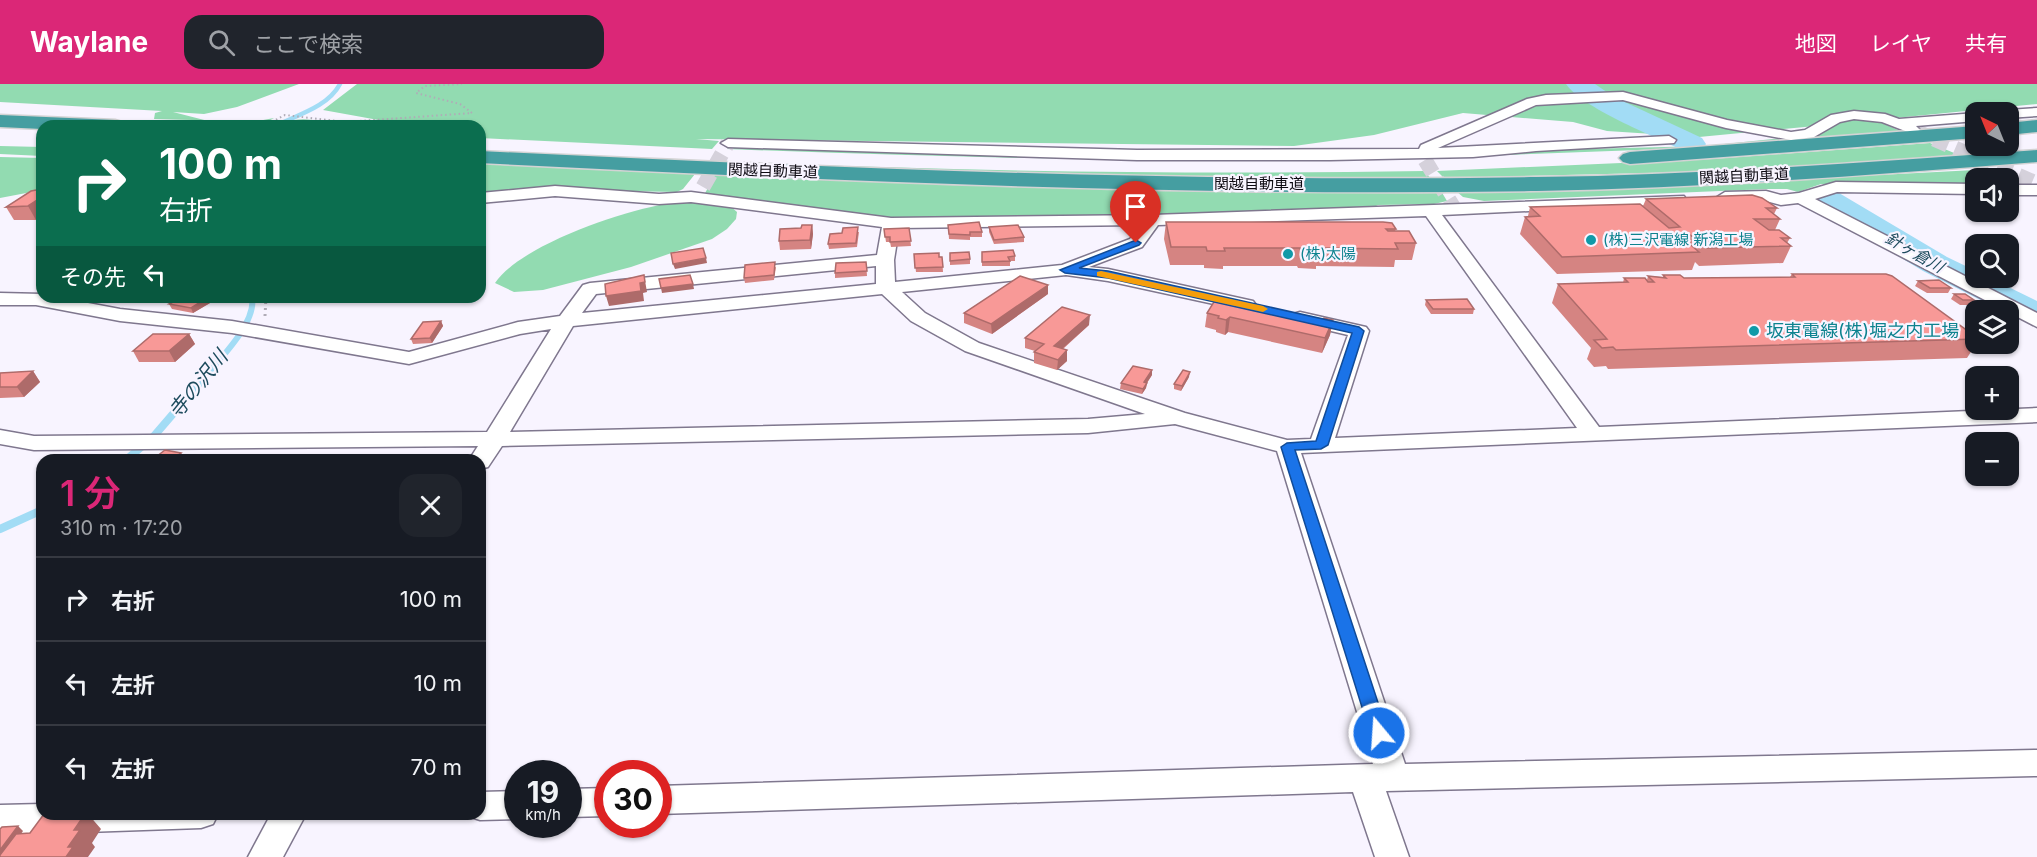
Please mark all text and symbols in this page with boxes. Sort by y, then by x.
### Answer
search box [184,15,604,69]
text: Waylane [30,25,148,59]
icon: search [205,26,238,59]
text: ここで検索 [253,31,363,57]
text: 地図 [1795,31,1837,56]
text: レイヤ [1870,31,1932,56]
text: 共有 [1965,31,2007,56]
north arrow [1965,102,2019,156]
map controls [1965,102,2019,486]
text: 100 m [159,138,282,189]
icon: right [60,144,138,222]
street label: 関越自動車道 [728,159,818,182]
street label: 関越自動車道 [1699,164,1789,187]
button: sound [1965,168,2019,222]
street label: 関越自動車道 [1214,174,1304,193]
pin [1110,181,1161,243]
icon: arrive [1119,190,1152,223]
text: 右折 [159,194,213,227]
water label: 針ヶ倉川 [1882,227,1949,278]
place label: (株)三沢電線 新潟工場 [1603,230,1753,249]
marker: (株)三沢電線 新潟工場 [1584,233,1598,247]
button: search [1965,234,2019,288]
place label: (株)太陽 [1300,244,1356,263]
marker: (株)太陽 [1281,247,1295,261]
icon: left [138,258,171,291]
text: その先 [60,264,126,290]
button: layers [1965,300,2019,354]
place label: 坂東電線(株)堀之内工場 [1766,320,1959,341]
marker: 坂東電線(株)堀之内工場 [1747,324,1761,338]
water label: 寺の沢川 [164,344,234,423]
button: + [1965,366,2019,420]
button: − [1965,432,2019,486]
text: 1 分 [60,471,120,515]
button: close [399,474,462,537]
text: 310 m · 17:20 [60,516,183,540]
icon: right [60,583,93,616]
text: 100 m [400,586,462,612]
text: 右折 [111,588,155,614]
icon: left [60,667,93,700]
text: 10 m [414,670,462,696]
text: 左折 [111,672,155,698]
position arrow [1347,701,1411,765]
icon: left [60,751,93,784]
text: 70 m [411,754,462,780]
text: 左折 [111,756,155,782]
speed limit sign: 30 [594,760,672,838]
text: 19 [527,774,559,810]
text: km/h [525,805,561,824]

